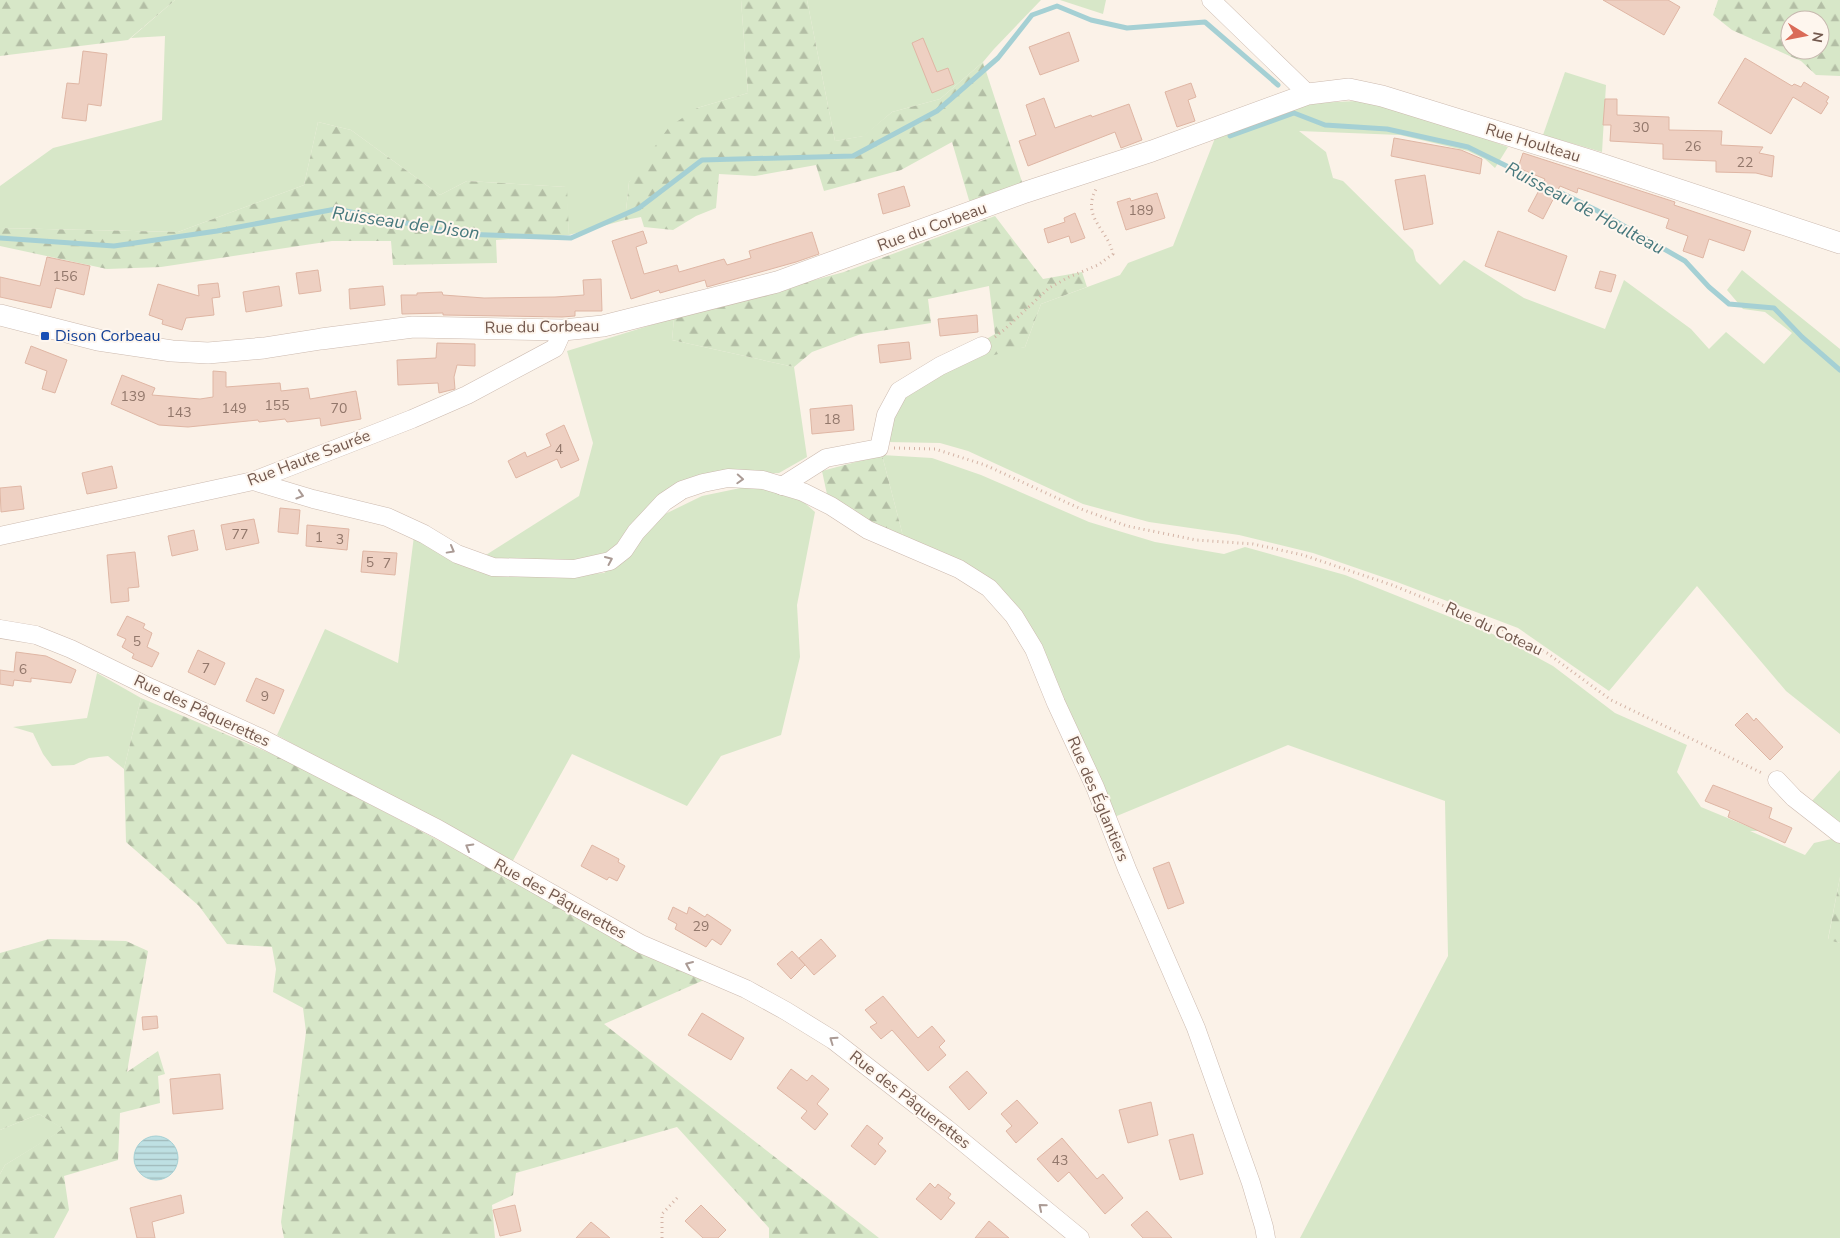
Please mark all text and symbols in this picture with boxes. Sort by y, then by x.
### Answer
north arrow [1780,10,1830,60]
text: N [1807,30,1828,44]
street label: Rue Houlteau [1483,118,1583,168]
house number: 30 [1633,118,1649,137]
house number: 26 [1685,137,1701,156]
house number: 22 [1737,153,1753,172]
water label: Ruisseau de Houlteau [1501,156,1669,260]
street label: Rue du Corbeau [874,197,990,257]
water label: Ruisseau de Dison [331,201,481,245]
house number: 189 [1128,201,1154,220]
house number: 156 [52,267,78,286]
street label: Rue du Corbeau [484,315,600,339]
place label: Dison Corbeau [55,325,161,347]
marker: Dison Corbeau [39,330,51,342]
house number: 139 [120,387,146,406]
house number: 155 [264,396,290,415]
house number: 149 [221,399,247,418]
house number: 70 [331,399,347,418]
house number: 143 [166,403,192,422]
house number: 18 [824,410,840,429]
street label: Rue Haute Saurée [244,424,374,492]
house number: 4 [555,440,563,459]
one-way arrow [736,473,744,484]
one-way arrow [295,490,303,500]
house number: 77 [232,525,248,544]
house number: 1 [315,528,323,547]
house number: 3 [336,530,344,549]
one-way arrow [446,544,455,554]
house number: 5 [366,553,374,572]
house number: 7 [383,554,391,573]
one-way arrow [604,555,613,566]
street label: Rue du Coteau [1442,597,1546,661]
house number: 5 [133,632,141,651]
house number: 7 [202,659,210,678]
house number: 6 [19,660,27,679]
street label: Rue des Pâquerettes [130,670,274,752]
house number: 9 [261,687,269,706]
street label: Rue des Églantiers [1062,733,1134,865]
one-way arrow [466,843,475,853]
street label: Rue des Pâquerettes [490,853,630,945]
house number: 29 [693,917,709,936]
one-way arrow [685,960,694,971]
one-way arrow [829,1037,839,1046]
street label: Rue des Pâquerettes [845,1046,975,1154]
house number: 43 [1052,1151,1068,1170]
one-way arrow [1039,1203,1048,1212]

